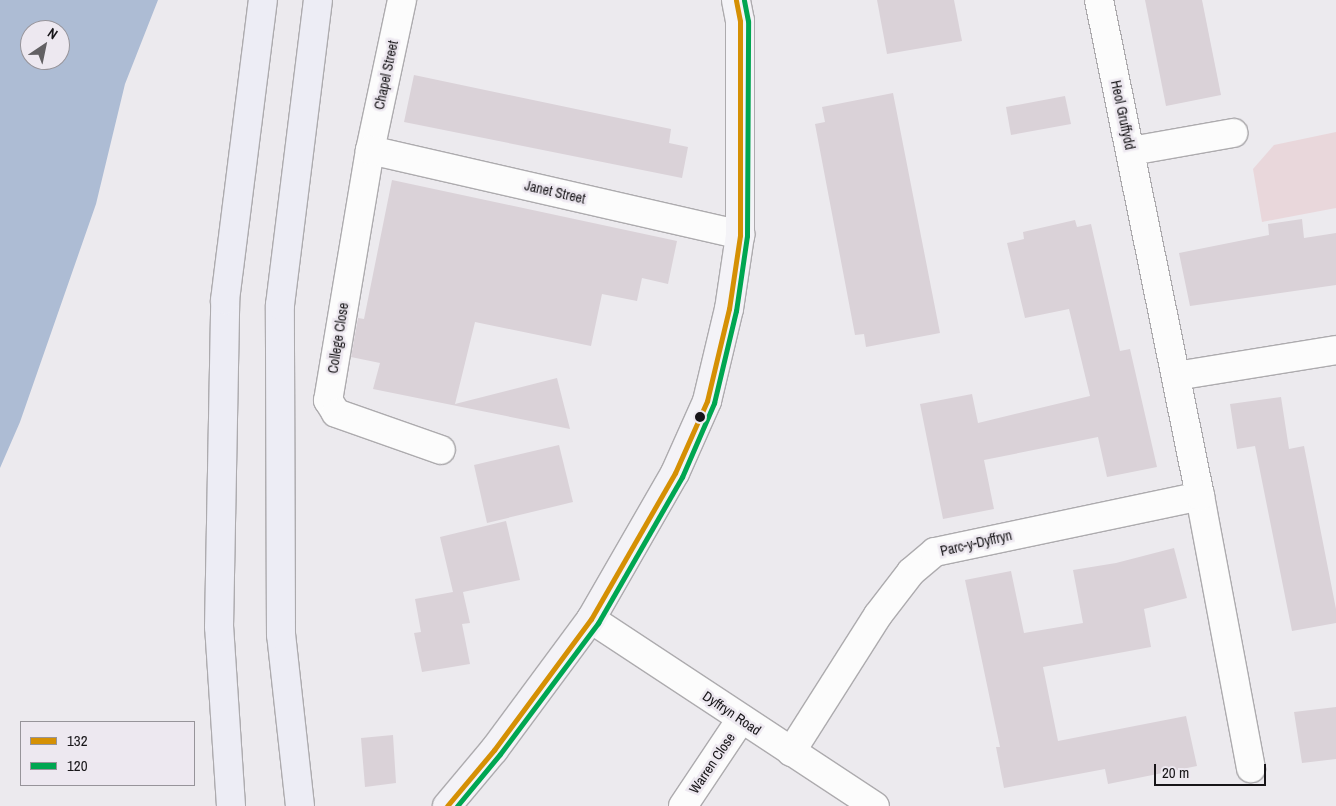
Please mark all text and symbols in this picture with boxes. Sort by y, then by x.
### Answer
north arrow [20,20,70,70]
text: N [44,24,61,43]
street label: Chapel Street [370,39,402,111]
street label: Heol Gruffydd [1107,79,1139,151]
street label: Janet Street [523,177,587,207]
street label: College Close [324,301,352,375]
unlabelled marker [695,412,705,422]
street label: Parc-y-Dyffryn [938,527,1014,559]
street label: Dyffryn Road [700,687,764,739]
legend [20,721,195,786]
street label: Warren Close [686,729,738,797]
text: 132 [67,730,88,751]
scale bar [1156,754,1268,786]
text: 120 [67,755,88,776]
text: 20 m [1162,762,1189,783]

